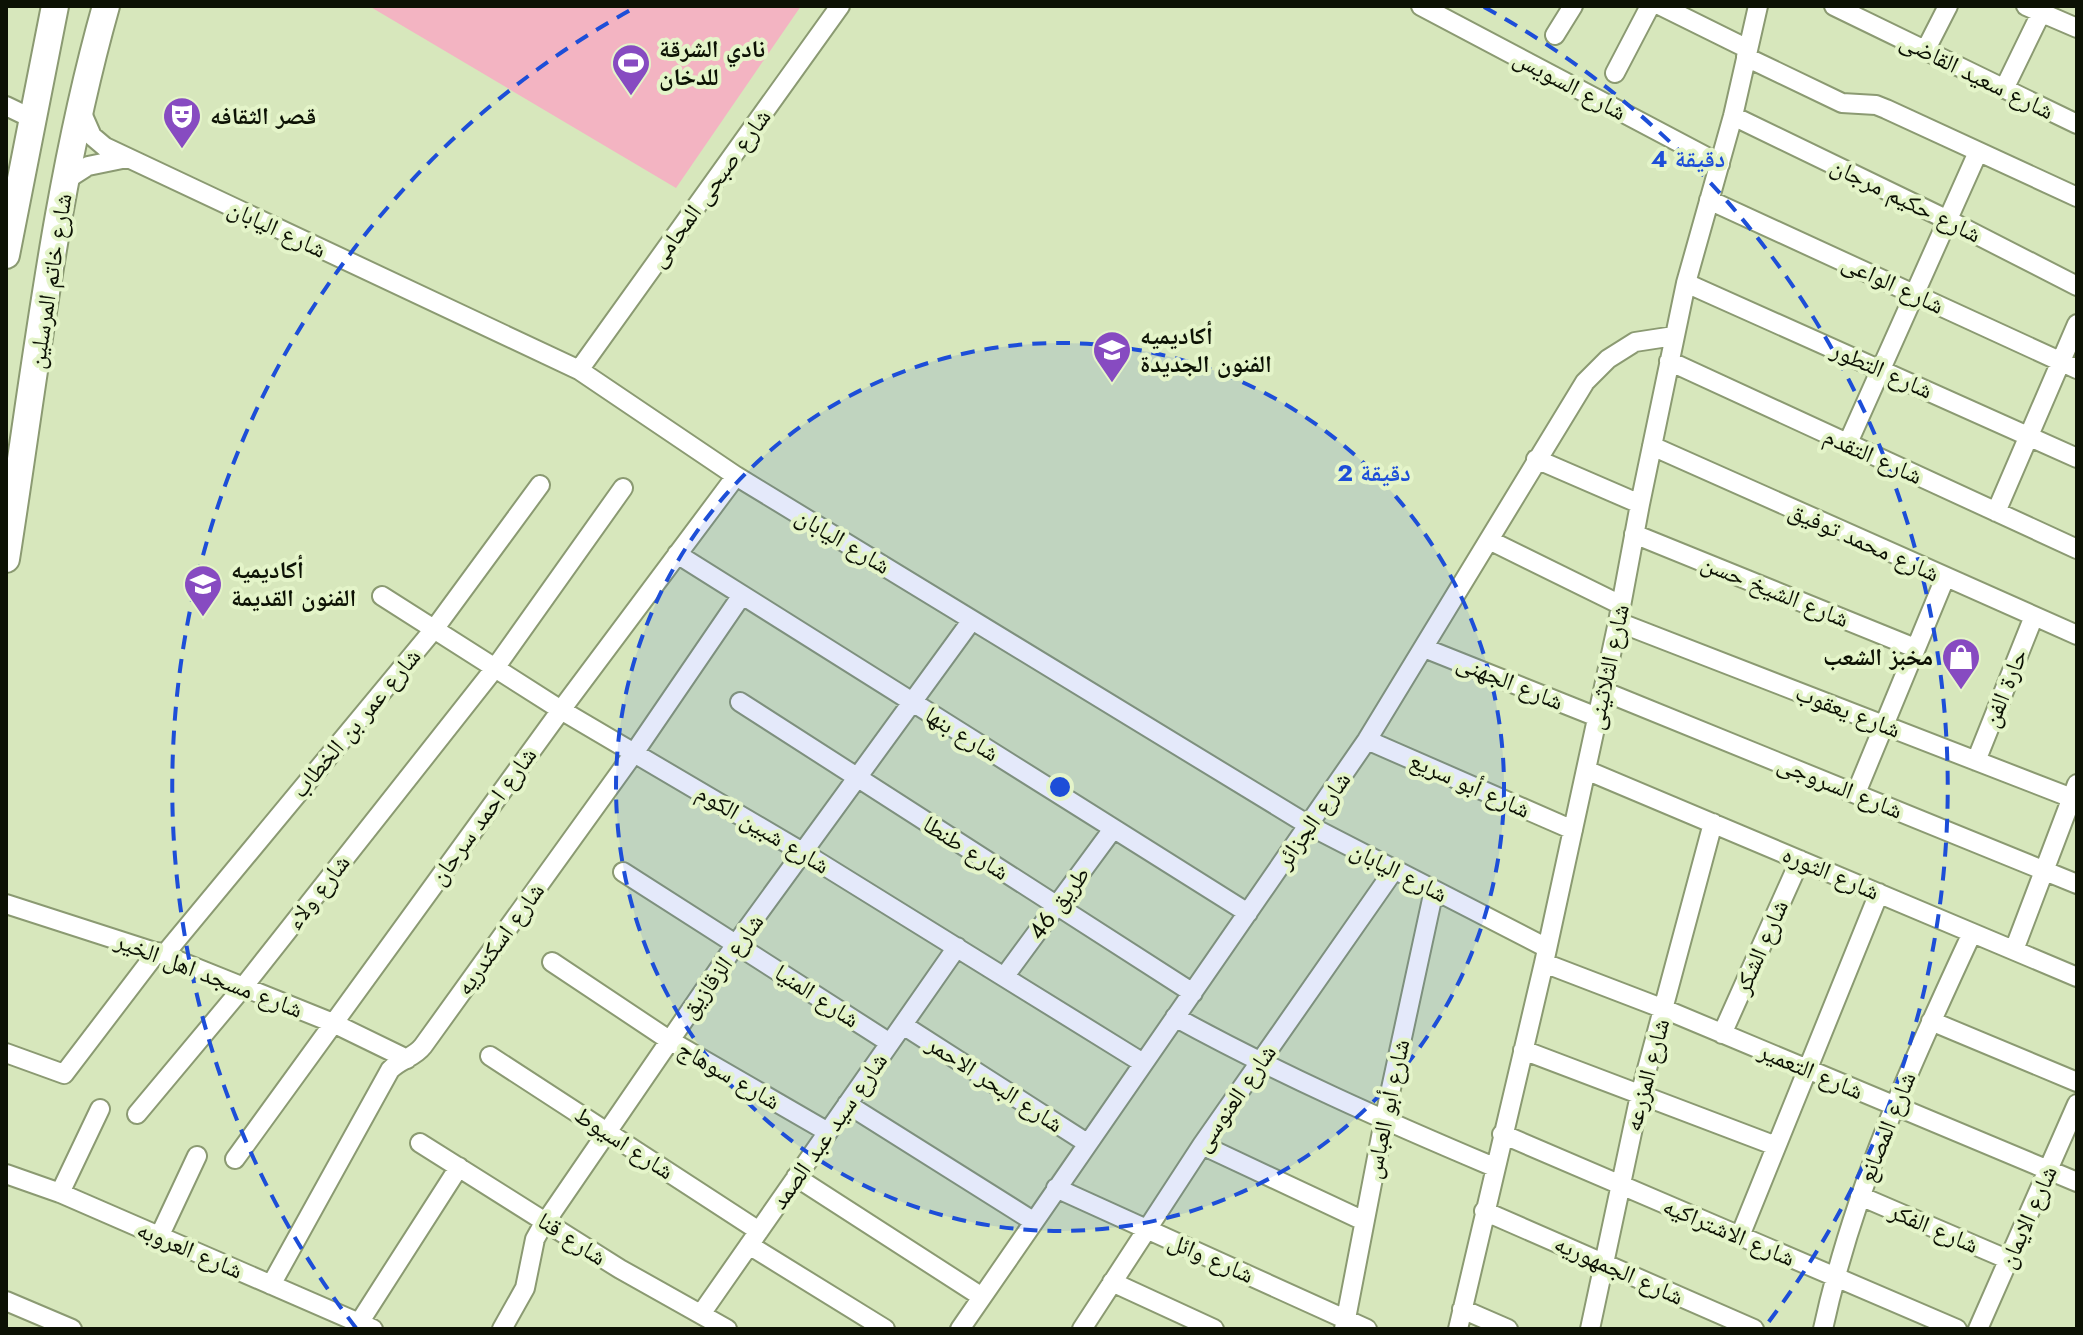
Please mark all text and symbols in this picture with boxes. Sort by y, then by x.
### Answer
street label: شارع سعيد القاضى [1894,23,2060,128]
place label: نادي الشرقة للدخان [659,31,765,94]
street label: شارع السويس [1508,40,1633,129]
sports icon: نادي الشرقة للدخان [610,42,652,97]
theatre icon: قصر الثقافه [161,95,203,150]
place label: قصر الثقافه [210,98,316,133]
street label: شارع صبحى المحامى [640,101,779,274]
text: 4 دقيقة [1651,141,1725,176]
street label: شارع حكيم مرجان [1825,148,1987,251]
street label: شارع اليابان [222,190,332,267]
street label: شارع خاتم المرسلين [18,191,81,371]
street label: شارع الواعى [1836,245,1950,322]
place label: أكاديميه الفنون الجديدة [1140,318,1272,381]
school or university icon: أكاديميه الفنون الجديدة [1091,329,1133,384]
street label: شارع التطور [1825,331,1939,407]
street label: شارع التقدم [1818,418,1928,493]
text: 2 دقيقة [1337,455,1411,490]
street label: شارع محمد توفيق [1783,493,1945,590]
street label: شارع اليابان [789,499,897,583]
street label: شارع الشيخ حسن [1696,545,1854,636]
place label: أكاديميه الفنون القديمة [231,552,356,615]
school or university icon: أكاديميه الفنون القديمة [182,563,224,618]
street label: شارع الثلاثينى [1577,601,1638,733]
shop icon: مخبز الشعب [1940,636,1982,691]
place label: مخبز الشعب [1823,639,1933,674]
street label: شارع عمر بن الخطاب [282,640,429,805]
street label: حارة الفن [1973,643,2036,732]
street label: شارع الجهنى [1452,644,1569,719]
street label: شارع يعقوب [1791,674,1906,747]
street label: شارع بنها [918,697,1006,770]
street label: شارع احمد سرحان [420,739,545,892]
street label: شارع أبو سريع [1404,742,1536,827]
street label: شارع السروجى [1772,746,1908,828]
street label: شارع الجزائر [1266,764,1359,876]
centre of rings [1046,773,1074,801]
street label: شارع شبين الكوم [690,775,837,882]
street label: شارع طنطا [916,807,1016,889]
street label: شارع اليابان [1344,832,1454,911]
street label: شارع الثوره [1777,836,1885,909]
street label: شارع ولاء [277,847,358,937]
street label: طريق 46 [1019,859,1098,947]
street label: شارع اسكندريه [447,875,553,1002]
street label: شارع الشكر [1724,894,1797,1001]
street label: شارع الزقازيق [671,906,772,1026]
street label: شارع مسجد اهل الخير [109,922,308,1026]
street label: شارع المنيا [768,955,867,1036]
street label: شارع المزرعه [1615,1015,1678,1135]
street label: شارع البحر الاحمر [919,1026,1070,1141]
street label: شارع سوهاج [671,1031,787,1118]
street label: شارع التعمير [1753,1032,1869,1108]
street label: شارع أبو العباس [1355,1036,1418,1182]
street label: شارع العنوسى [1185,1037,1285,1159]
street label: شارع سيد عبد الصمد [761,1045,896,1216]
street label: شارع المصانع [1849,1066,1925,1187]
street label: شارع اسيوط [568,1097,681,1188]
street label: شارع الايمان [1989,1160,2066,1274]
street label: شارع الاشتراكيه [1658,1188,1801,1275]
street label: شارع الفكر [1883,1193,1984,1262]
street label: شارع قنا [531,1203,614,1274]
street label: شارع العروبه [132,1212,249,1288]
street label: شارع وائل [1163,1223,1260,1292]
street label: شارع الجمهوريه [1549,1225,1689,1314]

